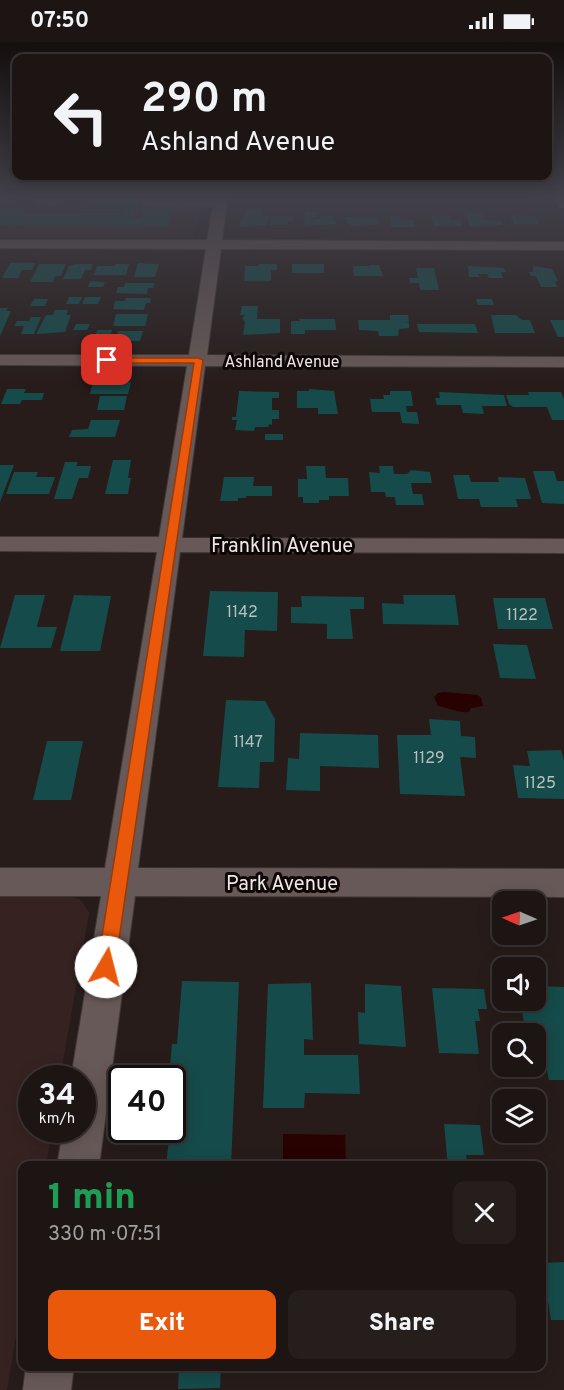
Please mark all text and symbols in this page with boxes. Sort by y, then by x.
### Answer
text: 07:50 [30,8,89,35]
text: 290 m [141,74,268,127]
icon: left [42,78,120,156]
text: Ashland Avenue [141,126,335,160]
pin [81,334,132,385]
icon: arrive [90,343,123,376]
street label: Ashland Avenue [225,353,339,373]
street label: Franklin Avenue [211,534,353,560]
house number: 1142 [226,603,258,623]
house number: 1122 [506,606,538,626]
house number: 1147 [233,733,263,753]
house number: 1129 [413,749,445,769]
house number: 1125 [524,774,556,794]
street label: Park Avenue [226,872,338,898]
north arrow [492,891,546,945]
map controls [492,891,546,1143]
position arrow [74,935,138,999]
button: sound [492,957,546,1011]
button: search [492,1023,546,1077]
speed limit sign: 40 [108,1065,186,1143]
text: 34 [38,1078,76,1115]
button: layers [492,1089,546,1143]
text: km/h [39,1110,75,1129]
text: 1 min [48,1176,136,1222]
button: close [453,1181,516,1244]
text: 330 m · 07:51 [48,1222,162,1248]
button: Exit [48,1290,276,1359]
button: Share [288,1290,516,1359]

